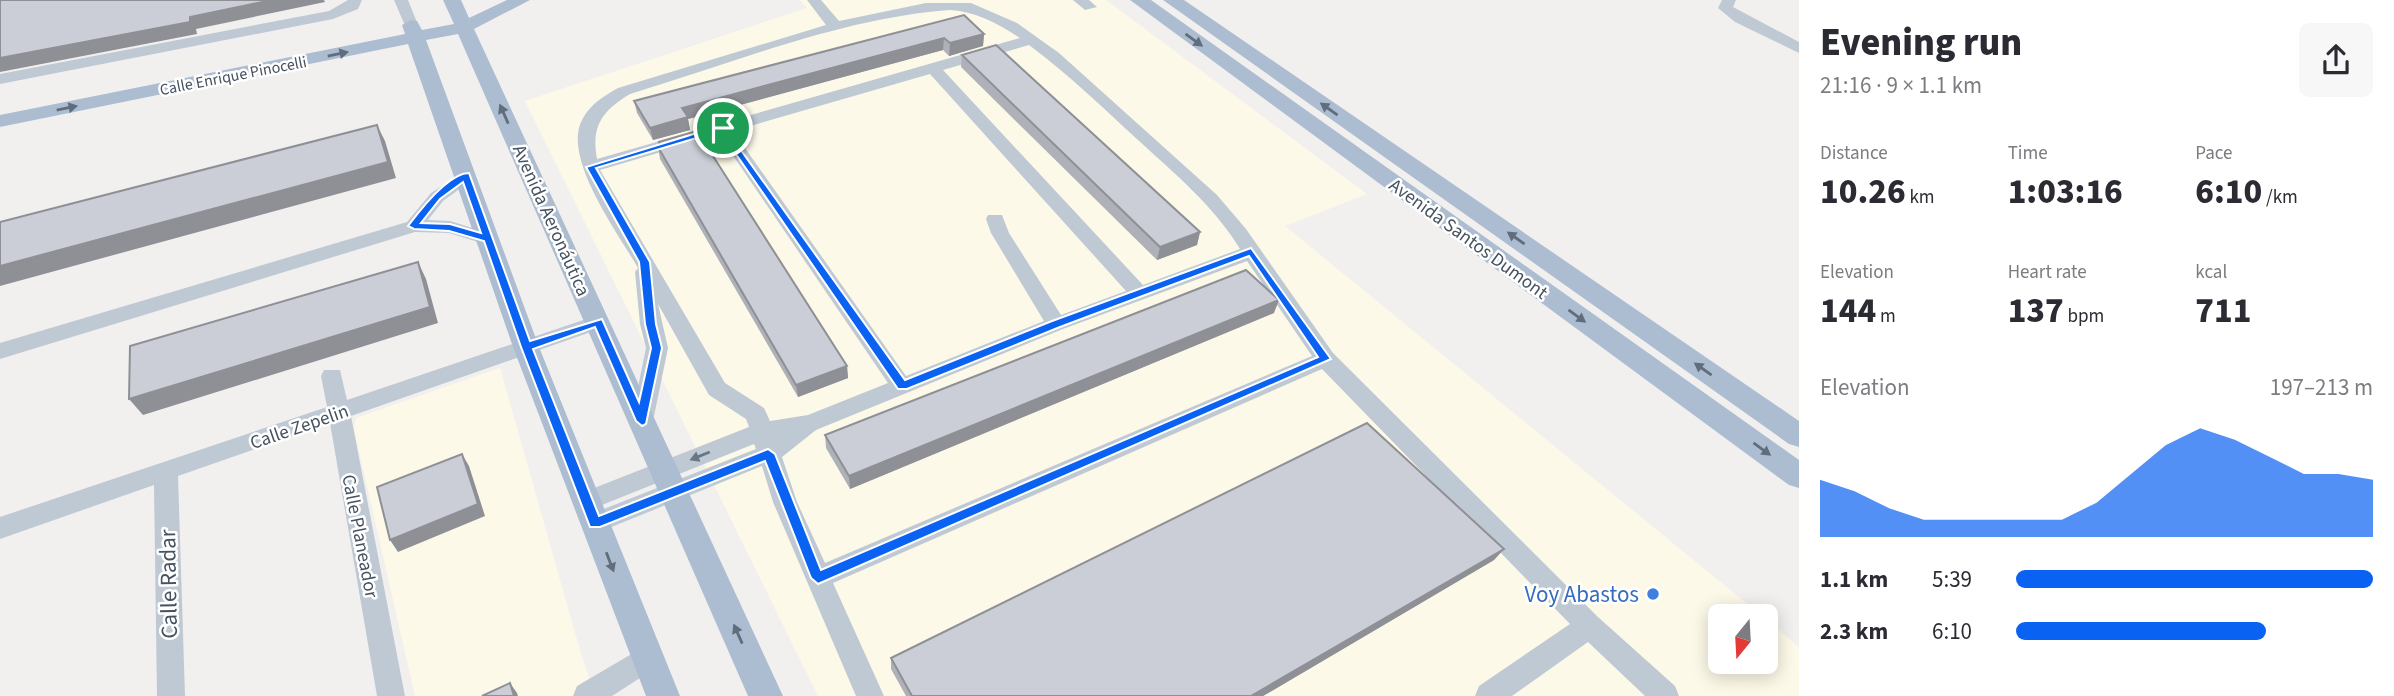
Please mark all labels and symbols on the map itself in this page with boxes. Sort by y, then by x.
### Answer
one-way arrow [1185,33,1203,47]
one-way arrow [327,49,349,60]
street label: Calle Enrique Pinocelli [158,51,309,101]
pin [693,98,753,158]
one-way arrow [56,103,78,114]
one-way arrow [1320,103,1339,116]
one-way arrow [498,104,510,124]
street label: Avenida Aeronáutica [505,141,596,301]
street label: Avenida Santos Dumont [1383,172,1554,306]
one-way arrow [1507,231,1525,245]
one-way arrow [1568,309,1587,323]
one-way arrow [1694,362,1712,376]
street label: Calle Zepelin [247,398,352,457]
one-way arrow [1753,442,1771,456]
one-way arrow [689,450,710,461]
street label: Calle Planeador [334,472,385,601]
street label: Calle Radar [151,528,186,639]
one-way arrow [604,551,615,572]
place label: Voy Abastos [1525,578,1639,611]
marker: Voy Abastos [1645,586,1661,602]
north arrow [1708,604,1778,674]
one-way arrow [732,624,744,644]

